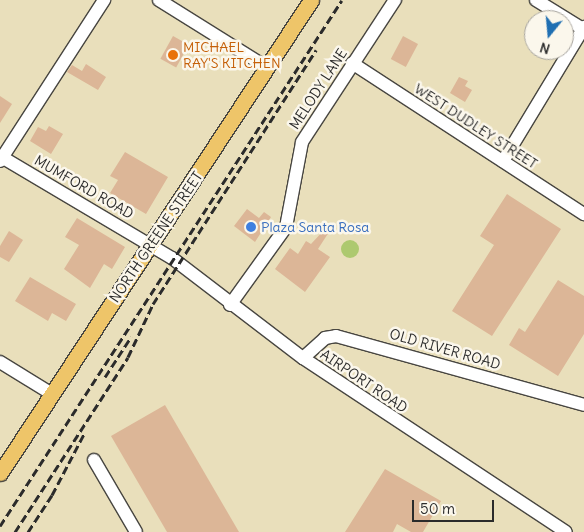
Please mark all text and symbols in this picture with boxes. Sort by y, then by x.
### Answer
north arrow [524,10,574,60]
text: N [538,38,552,58]
place label: MICHAEL RAY'S KITCHEN [183,39,281,72]
street label: MELODY LANE [286,46,350,132]
marker: MICHAEL RAY'S KITCHEN [167,49,179,61]
street label: WEST DUDLEY STREET [411,80,541,172]
street label: MUMFORD ROAD [31,152,137,222]
street label: NORTH GREENE STREET [106,168,206,306]
place label: Plaza Santa Rosa [261,219,369,235]
marker: Plaza Santa Rosa [245,221,257,233]
street label: OLD RIVER ROAD [388,325,502,373]
street label: AIRPORT ROAD [317,346,411,416]
scale bar [414,490,496,522]
text: 50 m [420,499,455,518]

